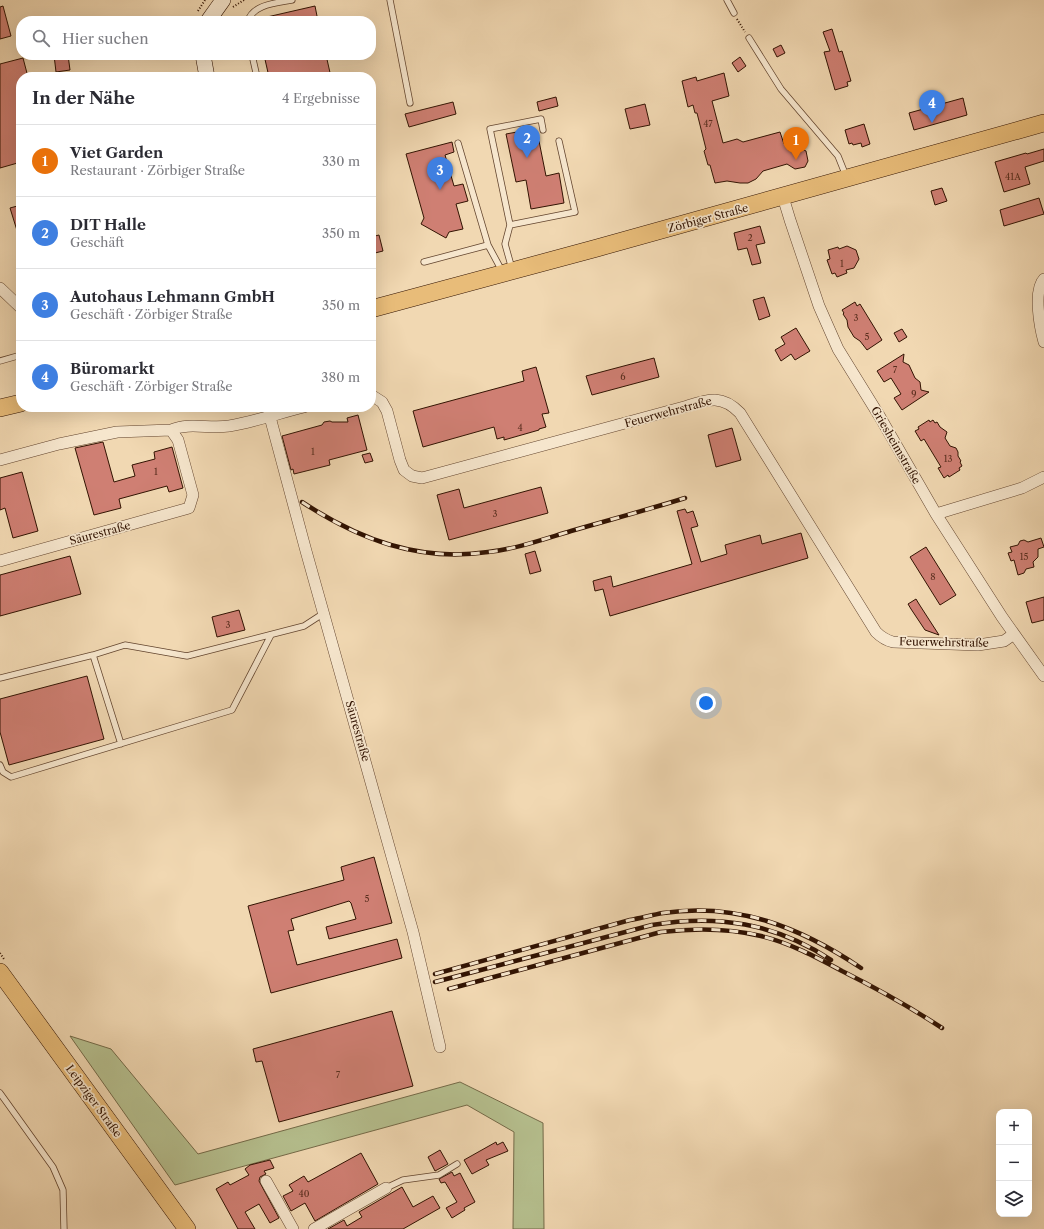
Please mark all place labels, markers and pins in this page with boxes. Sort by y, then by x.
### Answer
pin: 4 [919,90,945,123]
pin: 2 [514,125,540,158]
pin: 1 [783,127,809,160]
pin: 3 [427,157,453,190]

